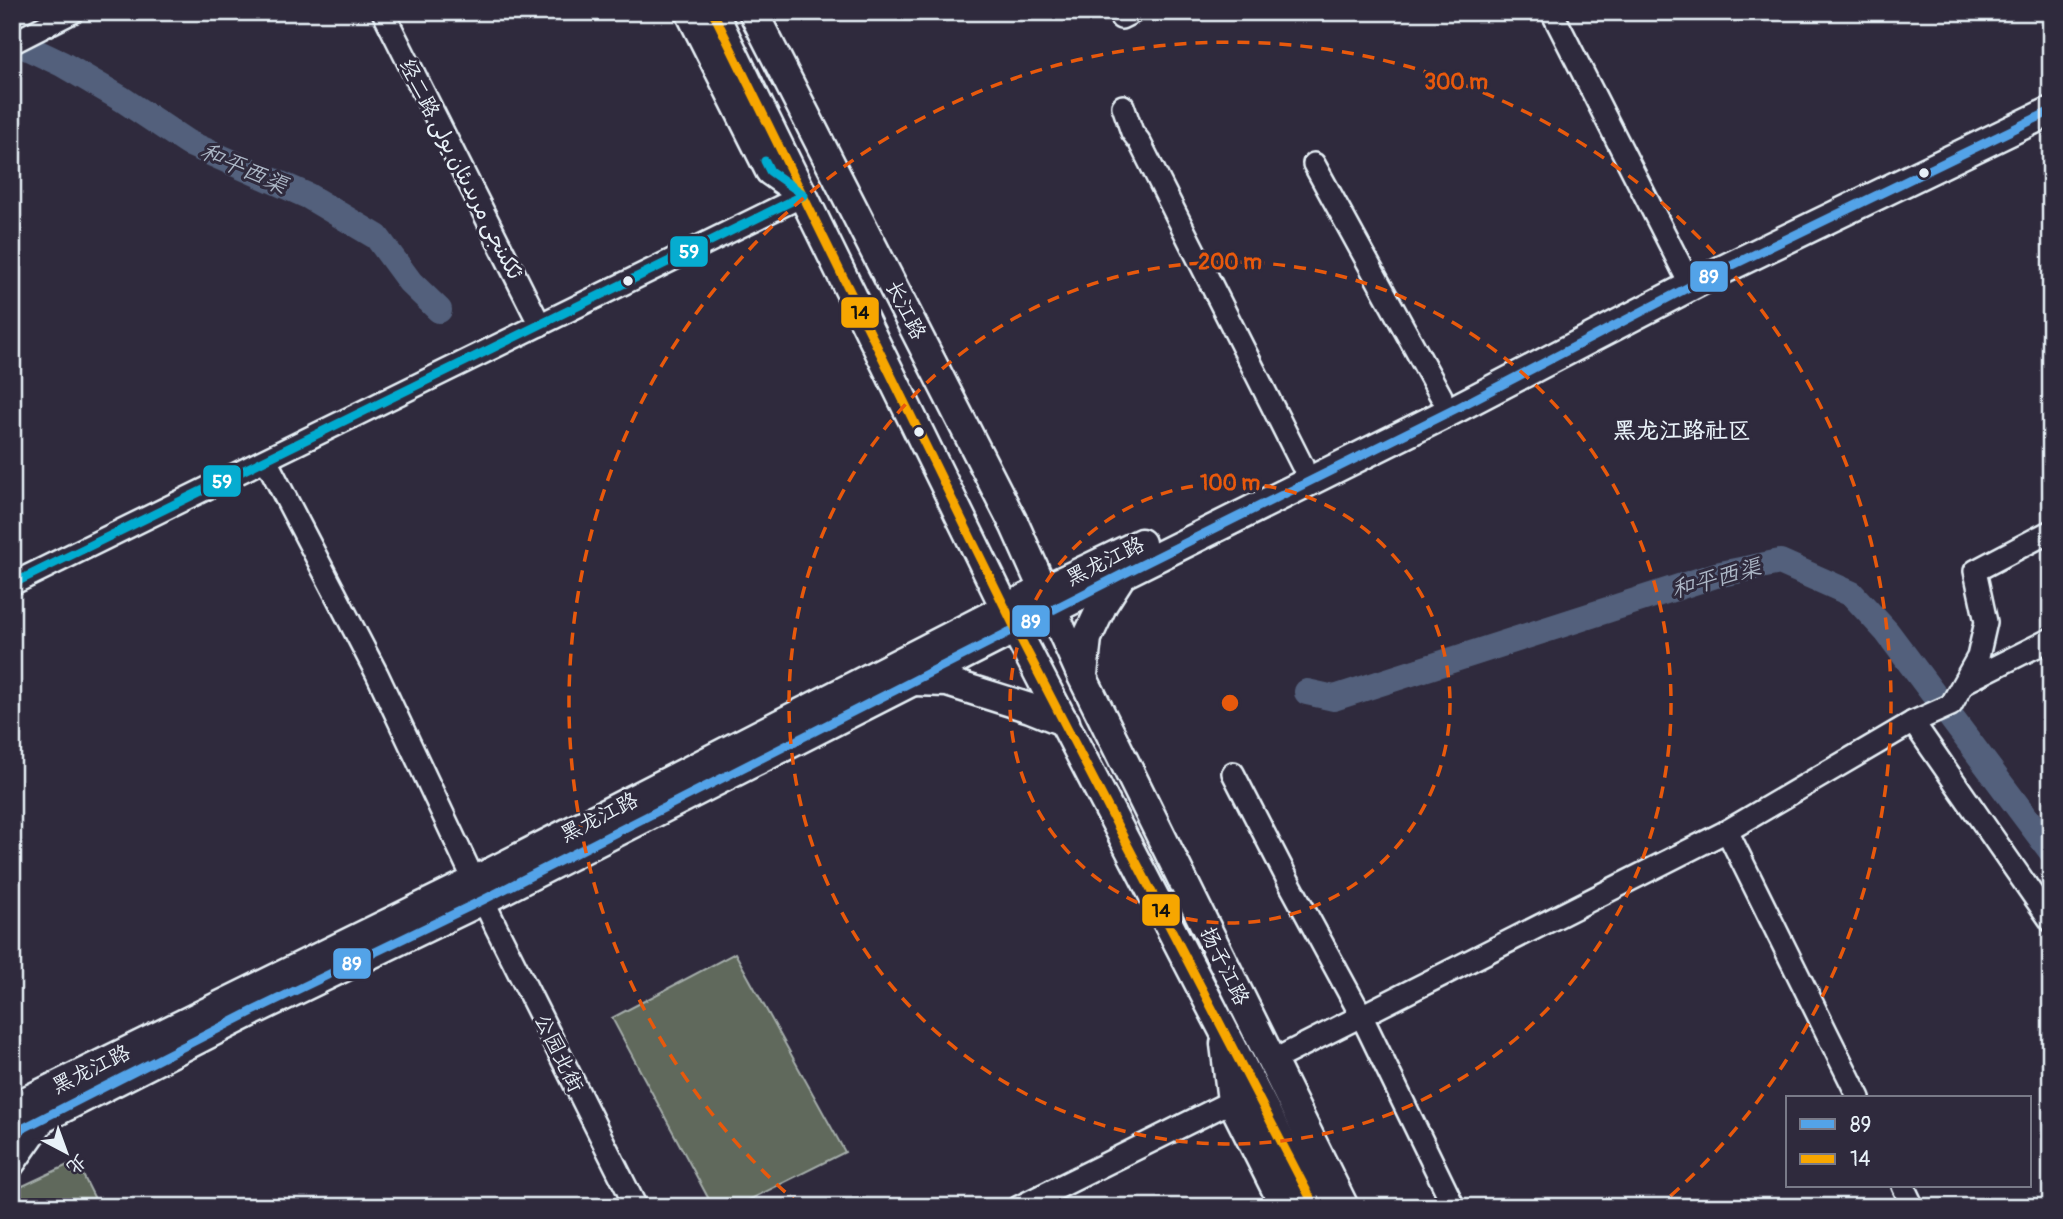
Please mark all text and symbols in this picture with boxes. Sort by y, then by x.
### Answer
street label: 经二路 ئككىنجى مرىدىئان يولى [393,54,528,284]
text: 300 m [1424,69,1488,96]
water label: 和平西渠 [196,137,294,201]
unlabelled marker [1917,166,1931,180]
line badge: 59 [669,235,709,268]
text: 59 [679,240,699,264]
text: 200 m [1198,249,1262,276]
line badge: 89 [1689,260,1729,293]
text: 89 [1699,265,1719,289]
unlabelled marker [621,274,635,288]
street label: 长江路 [879,276,932,344]
line badge: 14 [840,296,880,329]
text: 14 [851,301,869,325]
district label: 黑龙江路社区 [1613,416,1751,445]
unlabelled marker [912,425,926,439]
line badge: 59 [202,464,242,498]
text: 59 [212,470,232,494]
text: 100 m [1200,470,1260,497]
street label: 黑龙江路 [1062,531,1149,592]
water label: 和平西渠 [1668,552,1766,604]
line badge: 89 [1011,604,1051,638]
text: 89 [1021,610,1041,634]
centre of rings [1218,691,1242,715]
street label: 黑龙江路 [556,786,643,849]
line badge: 14 [1141,893,1181,927]
text: 14 [1152,899,1170,923]
street label: 扬子江路 [1194,923,1255,1010]
line badge: 89 [332,947,372,980]
text: 89 [342,952,362,976]
street label: 公园北街 [528,1010,589,1097]
street label: 黑龙江路 [48,1039,135,1100]
legend [1786,1096,2032,1188]
text: 89 [1850,1112,1871,1139]
north arrow [32,1118,102,1188]
text: 14 [1850,1146,1870,1173]
text: 北 [61,1149,92,1179]

